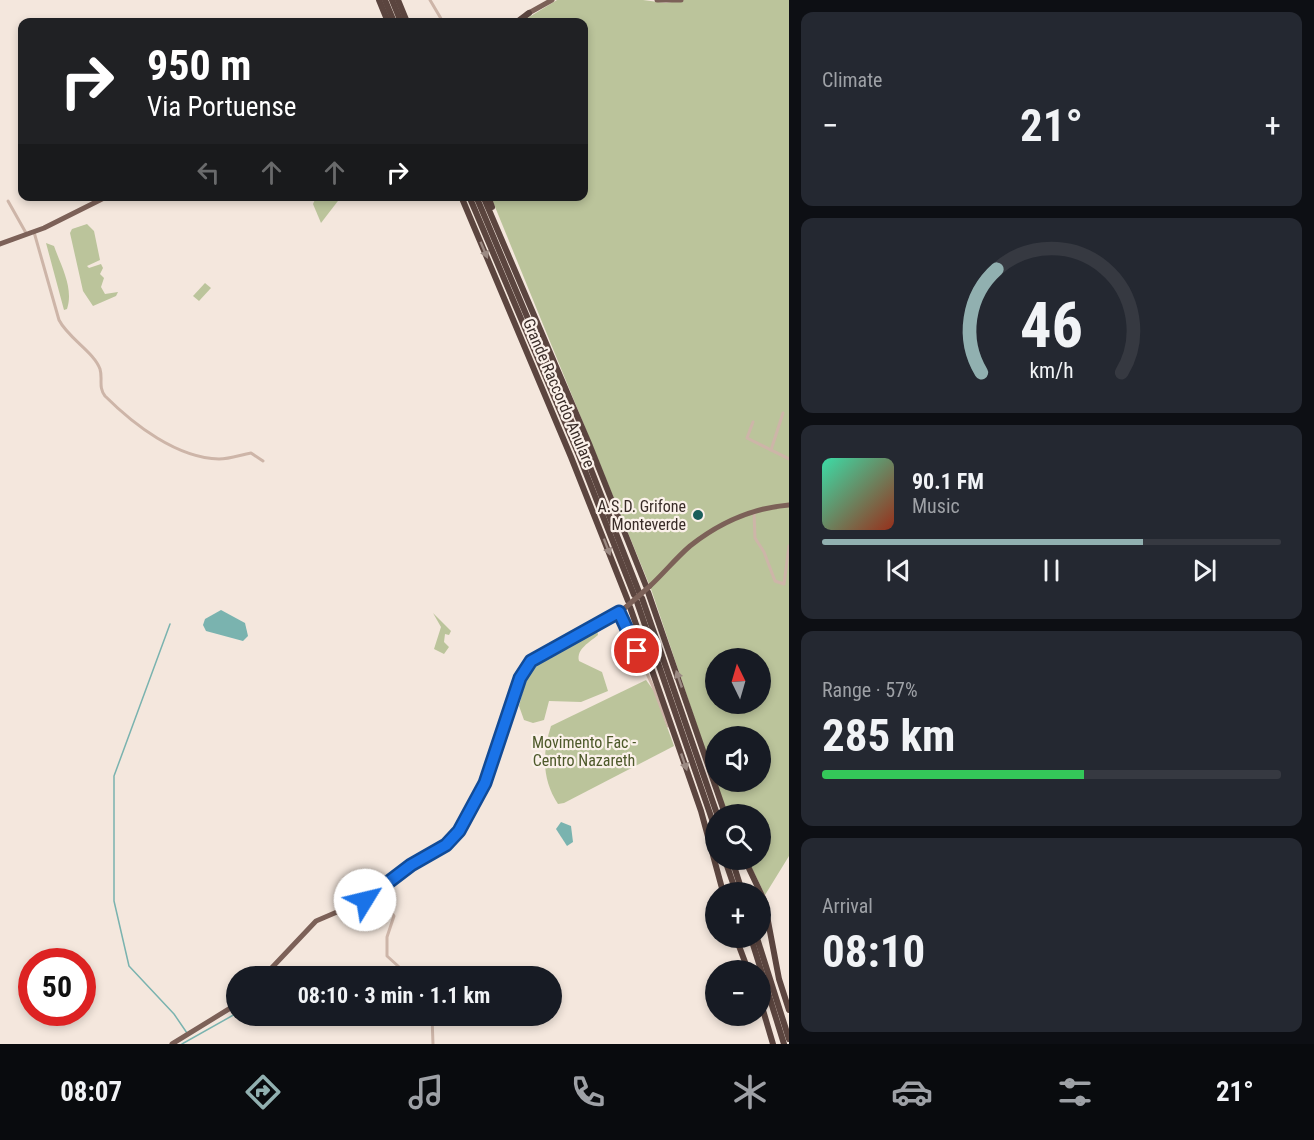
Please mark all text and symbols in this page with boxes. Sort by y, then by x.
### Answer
text: 950 m [147,41,252,90]
icon: right [48,42,126,120]
text: Climate [822,68,882,92]
text: Via Portuense [147,91,296,123]
text: 21° [1020,99,1083,152]
text: − [822,106,839,145]
text: + [1265,106,1281,145]
icon: left [192,156,225,189]
icon: ahead [255,156,288,189]
icon: ahead [318,156,351,189]
icon: right [381,156,414,189]
one-way arrow [479,242,489,260]
text: 46 [1020,289,1083,362]
street label: Grande Raccordo Anulare [519,316,599,470]
text: km/h [1029,358,1074,383]
text: 90.1 FM [912,469,984,494]
text: Music [912,494,960,518]
place label: A.S.D. Grifone Monteverde [597,497,686,534]
marker: A.S.D. Grifone Monteverde [691,508,705,522]
one-way arrow [602,538,612,556]
icon: previous [882,554,915,587]
icon: pause [1035,554,1068,587]
icon: next [1188,554,1221,587]
pin [611,625,662,676]
icon: arrive [620,634,653,667]
north arrow [705,648,771,714]
map controls [705,648,771,1026]
one-way arrow [674,670,684,688]
text: Range · 57% [822,678,918,702]
text: 285 km [822,709,955,762]
button: sound [705,726,771,792]
park label: Movimento Fac - Centro Nazareth [532,733,636,770]
one-way arrow [680,753,690,771]
button: search [705,804,771,870]
position arrow [333,868,397,932]
button: + [705,882,771,948]
text: Arrival [822,894,873,918]
text: 08:10 [822,925,925,978]
speed limit sign: 50 [18,948,96,1026]
button: − [705,960,771,1026]
text: 08:10 · 3 min · 1.1 km [298,983,490,1008]
icon: directions [242,1071,284,1113]
icon: music [405,1071,447,1113]
icon: phone [567,1071,609,1113]
icon: climate [729,1071,771,1113]
icon: car [891,1071,933,1113]
icon: filters [1054,1071,1096,1113]
text: 08:07 [60,1076,122,1108]
text: 21° [1216,1076,1254,1108]

